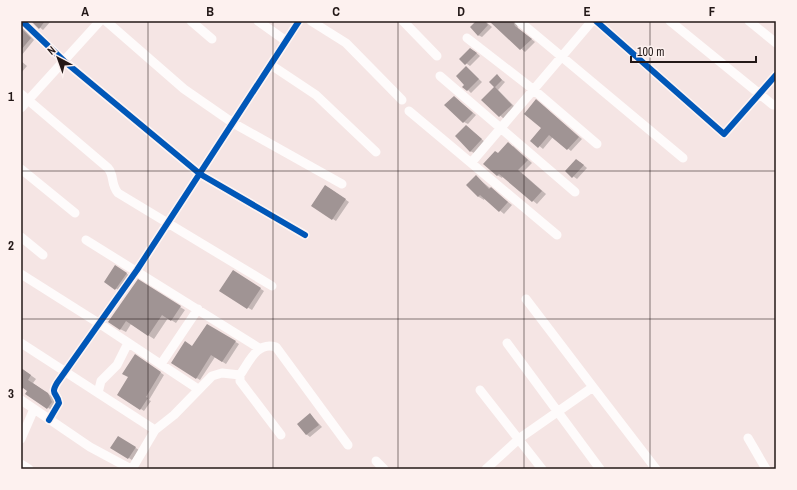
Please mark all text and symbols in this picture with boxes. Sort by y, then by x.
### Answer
text: A [81,3,89,20]
text: B [206,3,214,20]
text: C [332,3,340,20]
text: D [457,3,465,20]
text: E [583,3,591,20]
text: F [709,3,716,20]
north arrow [38,38,78,78]
scale bar [631,38,756,64]
text: N [44,43,58,58]
text: 100 m [637,44,664,60]
text: 1 [8,88,14,105]
text: 2 [8,237,14,254]
text: 3 [8,385,14,402]

